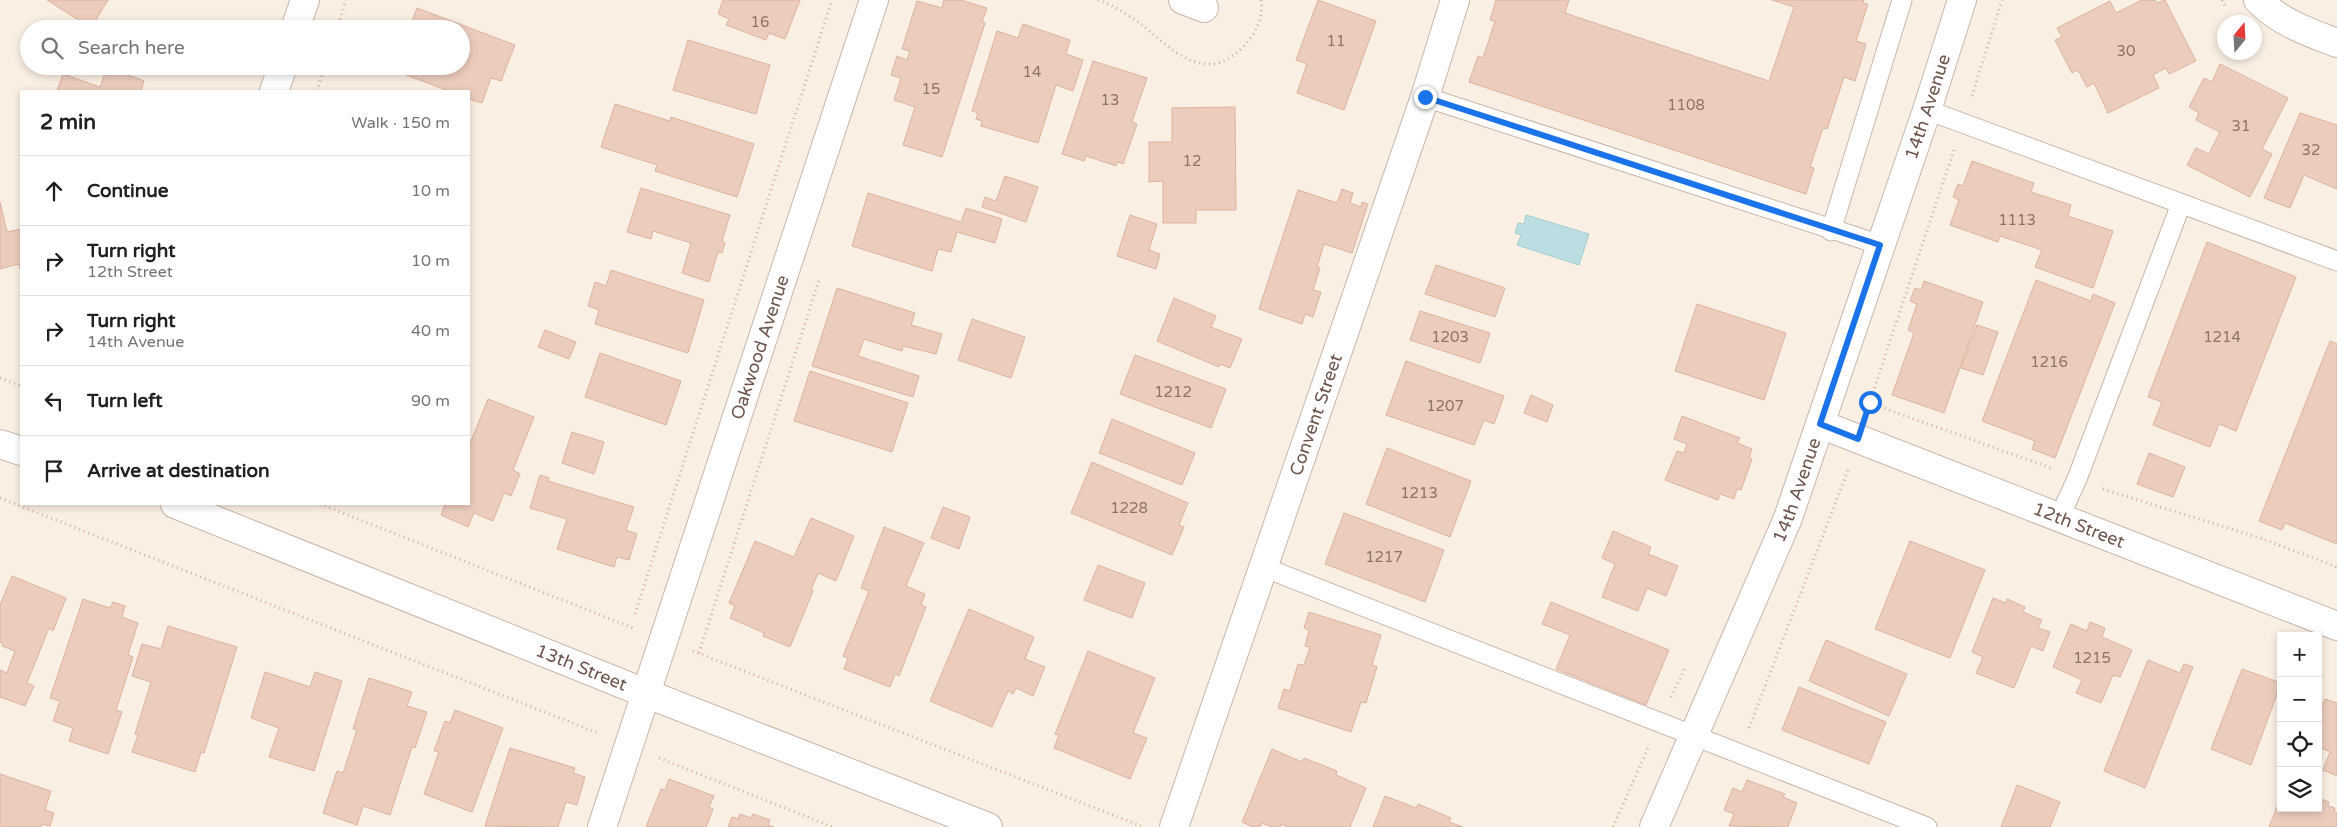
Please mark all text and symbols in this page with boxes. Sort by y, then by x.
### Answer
house number: 16 [751,13,769,31]
north arrow [2217,15,2262,60]
search box [20,20,470,75]
house number: 11 [1327,32,1345,50]
icon: search [38,34,66,62]
text: Search here [78,37,185,59]
house number: 30 [2117,42,2135,60]
street label: 14th Avenue [1900,51,1955,162]
house number: 14 [1023,63,1041,81]
house number: 15 [922,80,940,98]
route end [1414,86,1437,109]
house number: 13 [1101,91,1119,109]
house number: 1108 [1667,96,1705,114]
text: 2 min [40,110,96,135]
text: Walk · 150 m [351,113,450,133]
house number: 31 [2232,117,2250,135]
house number: 32 [2302,141,2320,159]
house number: 12 [1183,152,1201,170]
icon: ahead [40,177,68,205]
text: Continue [87,180,169,202]
text: 10 m [411,181,450,201]
house number: 1113 [1998,211,2036,229]
text: Turn right [87,240,175,262]
icon: right [40,247,68,275]
text: 10 m [411,251,450,271]
text: 12th Street [87,262,173,282]
street label: Oakwood Avenue [726,272,794,422]
text: Turn right [87,310,175,332]
icon: right [40,317,68,345]
text: 40 m [411,321,450,341]
house number: 1203 [1431,328,1469,346]
house number: 1214 [2203,328,2241,346]
text: 14th Avenue [87,332,184,352]
street label: Convent Street [1285,351,1347,479]
house number: 1216 [2030,353,2068,371]
house number: 1212 [1154,383,1192,401]
icon: left [40,387,68,415]
text: Turn left [87,390,163,412]
text: 90 m [411,391,450,411]
route start [1859,391,1882,414]
house number: 1207 [1426,397,1464,415]
street label: 14th Avenue [1768,435,1826,546]
icon: arrive [40,457,68,485]
text: Arrive at destination [87,460,270,482]
house number: 1213 [1400,484,1438,502]
street label: 12th Street [2030,497,2128,553]
house number: 1228 [1110,499,1148,517]
house number: 1217 [1365,548,1403,566]
map controls [2277,632,2322,812]
button: + [2277,632,2322,677]
street label: 13th Street [532,639,630,696]
house number: 1215 [2073,649,2111,667]
button: − [2277,677,2322,722]
button: locate [2277,722,2322,767]
button: layers [2277,767,2322,812]

